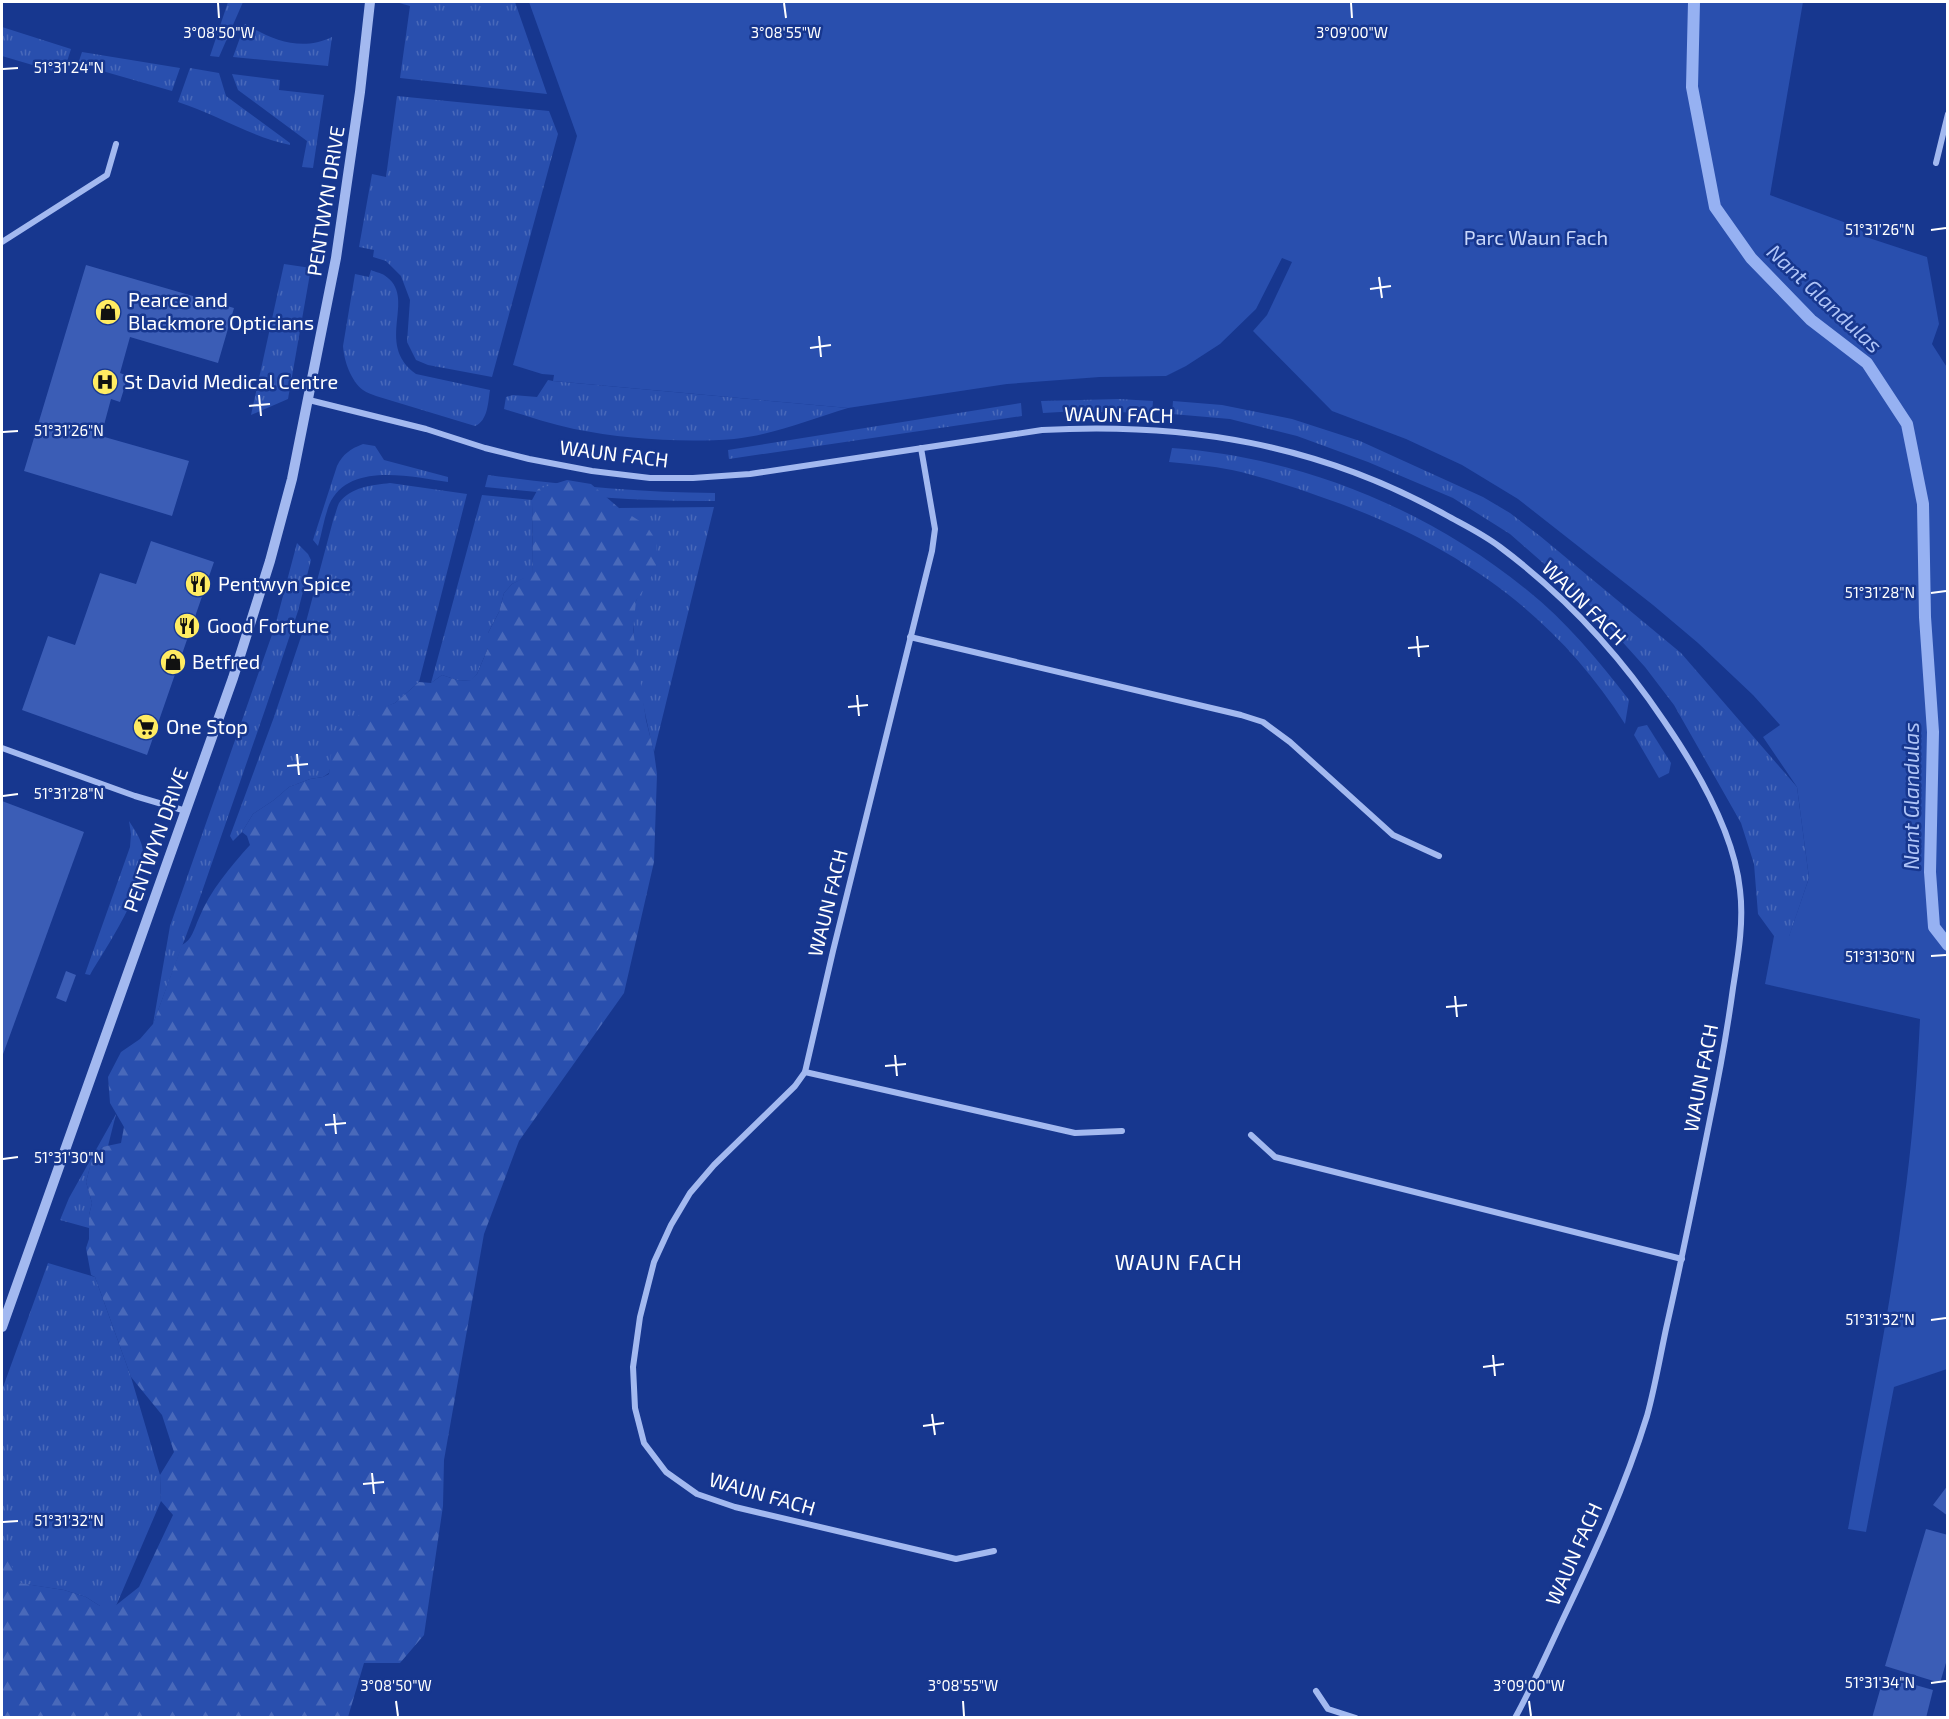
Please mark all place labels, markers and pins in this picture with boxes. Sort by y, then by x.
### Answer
place label: Pearce and Blackmore Opticians [128,287,314,334]
shop icon: Pearce and Blackmore Opticians [93,297,123,327]
hospital icon: St David Medical Centre [90,367,120,397]
place label: St David Medical Centre [124,369,338,393]
restaurant icon: Pentwyn Spice [183,569,213,599]
place label: Pentwyn Spice [218,571,351,595]
restaurant icon: Good Fortune [172,611,202,641]
place label: Good Fortune [207,613,329,637]
shop icon: Betfred [158,647,188,677]
place label: Betfred [192,649,260,673]
supermarket icon: One Stop [131,712,161,742]
place label: One Stop [166,714,248,738]

